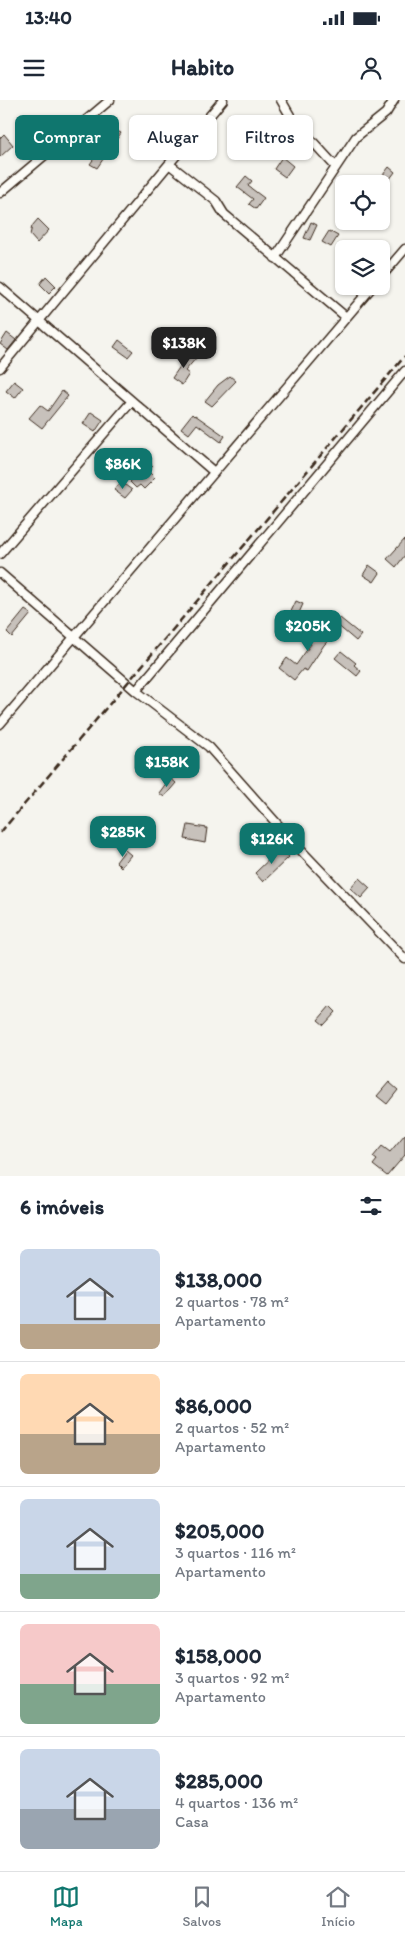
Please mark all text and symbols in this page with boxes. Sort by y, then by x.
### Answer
text: 13:40 [25,6,72,29]
icon: menu [20,54,48,82]
text: Habito [171,54,234,81]
icon: person [357,54,385,82]
chip: Comprar [15,115,119,160]
chip: Alugar [129,115,217,160]
chip: Filtros [227,115,313,160]
map controls [335,175,390,295]
button: locate [335,175,390,230]
button: layers [335,240,390,295]
pin: $138K [149,326,219,369]
text: $138K [162,333,206,352]
pin: $86K [93,448,153,490]
text: $86K [105,454,141,473]
pin: $205K [273,610,343,652]
text: $205K [285,616,331,635]
pin: $158K [132,746,202,788]
text: $158K [146,752,188,771]
pin: $285K [88,816,158,858]
text: $285K [101,822,145,841]
pin: $126K [237,822,307,865]
text: $126K [251,829,293,848]
icon: filters [357,1192,385,1220]
text: 6 imóveis [20,1194,104,1219]
text: $138,000 [175,1267,262,1292]
icon: home [60,1269,120,1329]
text: 2 quartos · 78 m² [175,1292,289,1311]
text: Apartamento [175,1311,266,1330]
text: $86,000 [175,1393,252,1418]
icon: home [60,1394,120,1454]
text: 2 quartos · 52 m² [175,1418,289,1437]
text: Apartamento [175,1437,266,1456]
text: $205,000 [175,1518,264,1543]
icon: home [60,1519,120,1579]
text: 3 quartos · 116 m² [175,1543,296,1562]
text: Apartamento [175,1562,266,1581]
text: $158,000 [175,1643,262,1668]
icon: home [60,1644,120,1704]
text: 3 quartos · 92 m² [175,1668,289,1687]
text: Apartamento [175,1687,266,1706]
text: $285,000 [175,1768,263,1793]
icon: home [60,1769,120,1829]
text: 4 quartos · 136 m² [175,1793,298,1812]
text: Casa [175,1812,209,1831]
tab: Mapa [50,1883,83,1930]
tab: Salvos [182,1883,221,1930]
tab: Início [321,1883,355,1930]

